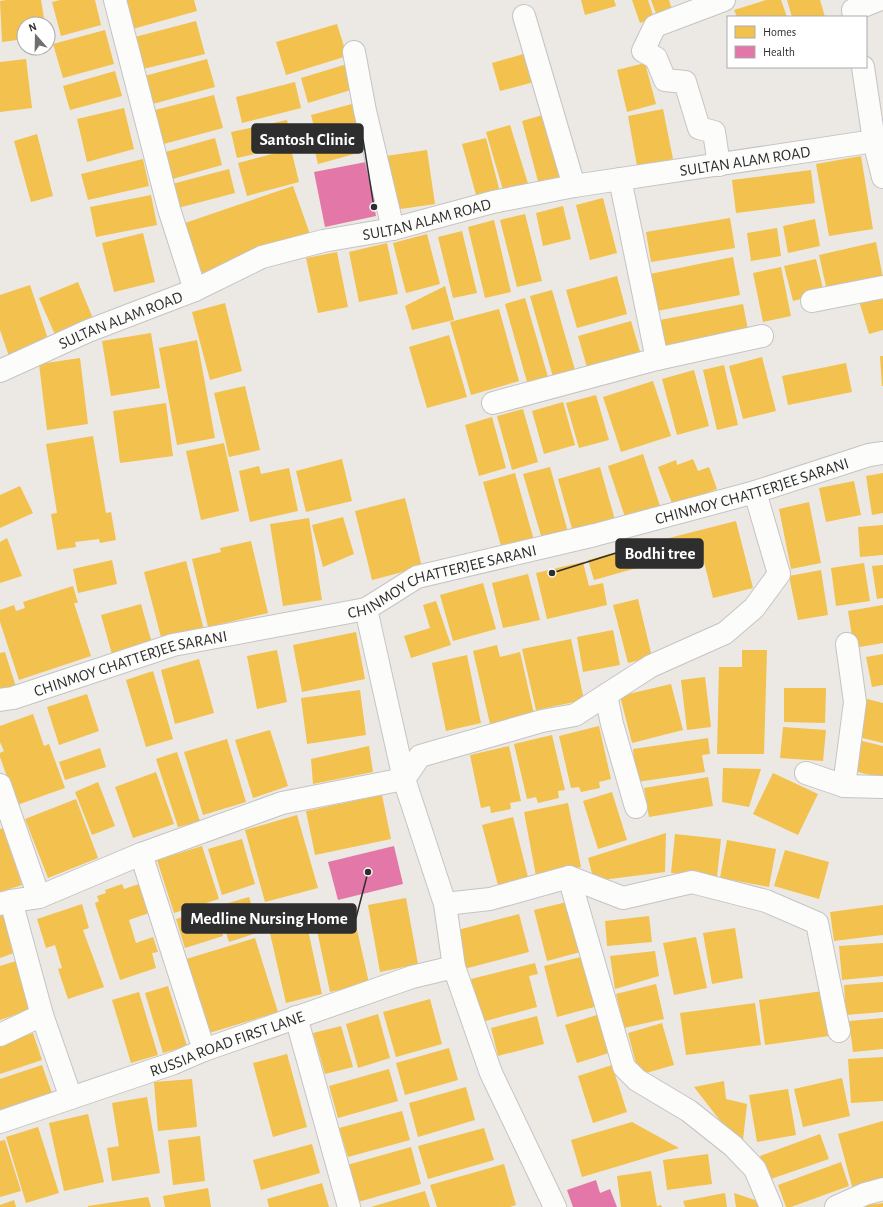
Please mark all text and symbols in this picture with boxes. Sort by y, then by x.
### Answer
north arrow [16,16,56,56]
legend [727,16,867,68]
text: N [27,21,38,34]
text: Homes [763,26,796,38]
text: Health [763,46,795,58]
callout: Santosh Clinic [252,124,363,153]
text: Santosh Clinic [259,131,355,148]
street label: SULTAN ALAM ROAD [679,144,812,179]
street label: SULTAN ALAM ROAD [361,196,493,243]
street label: SULTAN ALAM ROAD [56,289,185,352]
street label: CHINMOY CHATTERJEE SARANI [653,455,851,528]
callout: Bodhi tree [616,539,703,568]
street label: CHINMOY CHATTERJEE SARANI [346,542,538,621]
text: Bodhi tree [625,545,695,562]
street label: CHINMOY CHATTERJEE SARANI [32,628,229,700]
callout: Medline Nursing Home [182,904,356,933]
text: Medline Nursing Home [190,910,348,927]
street label: RUSSIA ROAD FIRST LANE [148,1008,307,1080]

